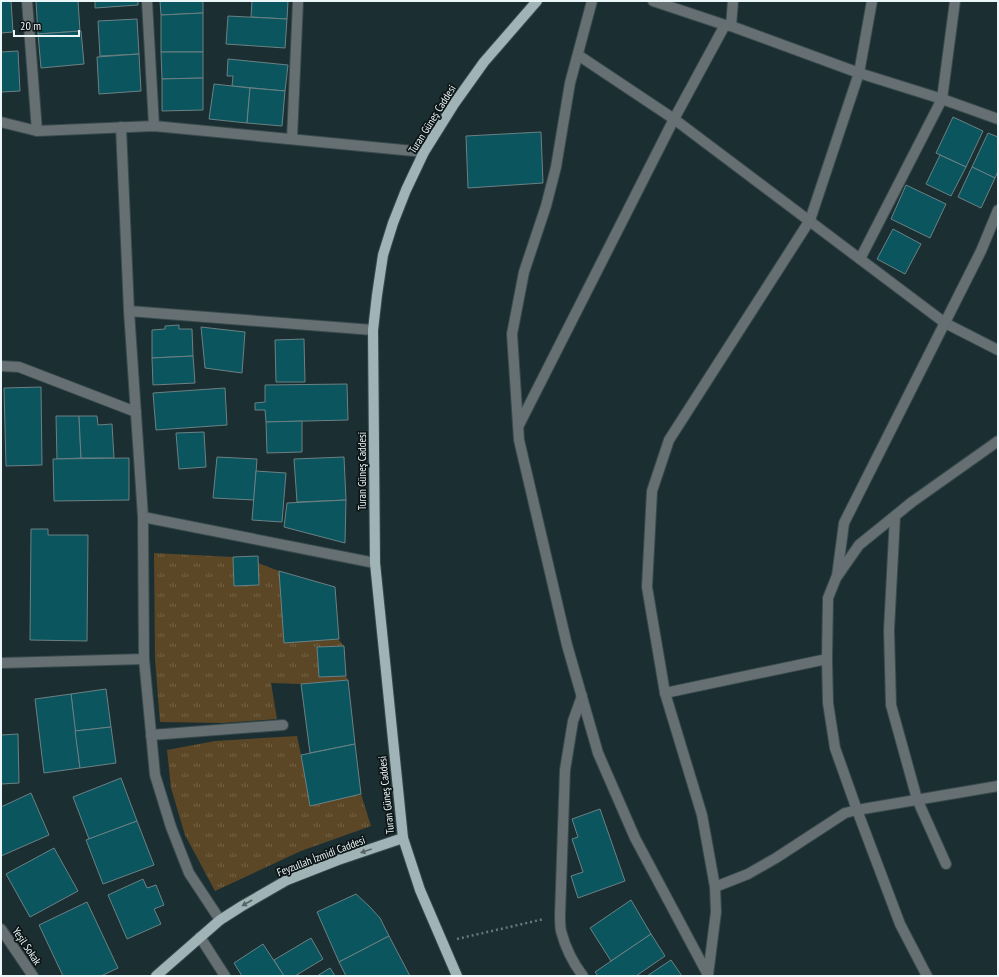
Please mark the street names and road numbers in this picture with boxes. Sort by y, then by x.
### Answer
street label: Turan Güneş Caddesi [405,82,459,156]
street label: Turan Güneş Caddesi [355,432,369,510]
street label: Turan Güneş Caddesi [375,755,397,835]
street label: Feyzullah İzmidi Caddesi [275,833,367,879]
street label: Yeşil Sokak [9,925,45,968]

